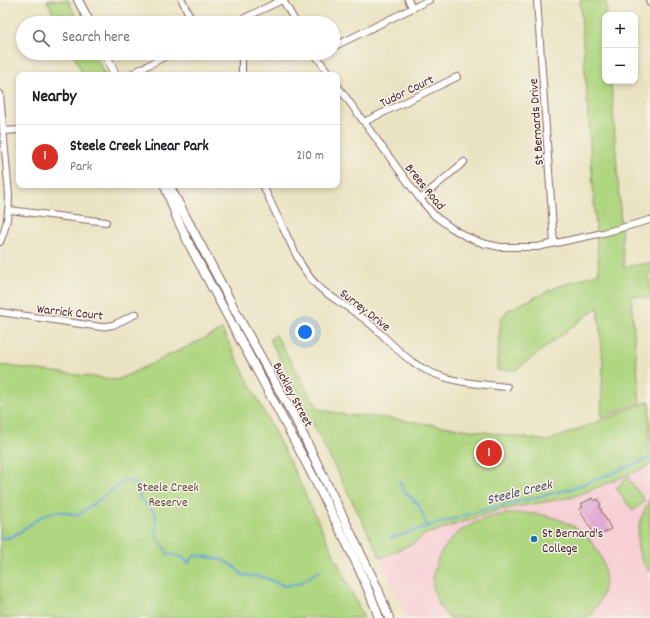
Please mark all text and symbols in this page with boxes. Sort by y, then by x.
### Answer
map controls [602,12,638,84]
button: + [602,12,638,48]
search box [16,16,340,60]
icon: search [30,27,52,49]
text: Search here [62,27,130,49]
button: − [602,48,638,84]
street label: Tudor Court [377,71,437,113]
street label: St Bernards Drive [525,78,550,166]
text: Nearby [32,86,76,110]
text: Steele Creek Linear Park [70,136,209,158]
text: 1 [44,147,46,166]
text: 210 m [296,147,324,166]
text: Park [70,158,92,177]
street label: Brees Road [399,160,449,215]
street label: Surrey Drive [335,285,394,337]
street label: Warrick Court [36,301,104,326]
your location [295,322,315,342]
street label: Buckley Street [267,359,317,431]
pin: 1 [476,438,502,468]
water label: Steele Creek [485,475,555,511]
park label: Steele Creek Reserve [137,479,199,513]
place label: St Bernard's College [542,525,603,559]
marker: St Bernard's College [529,534,539,544]

